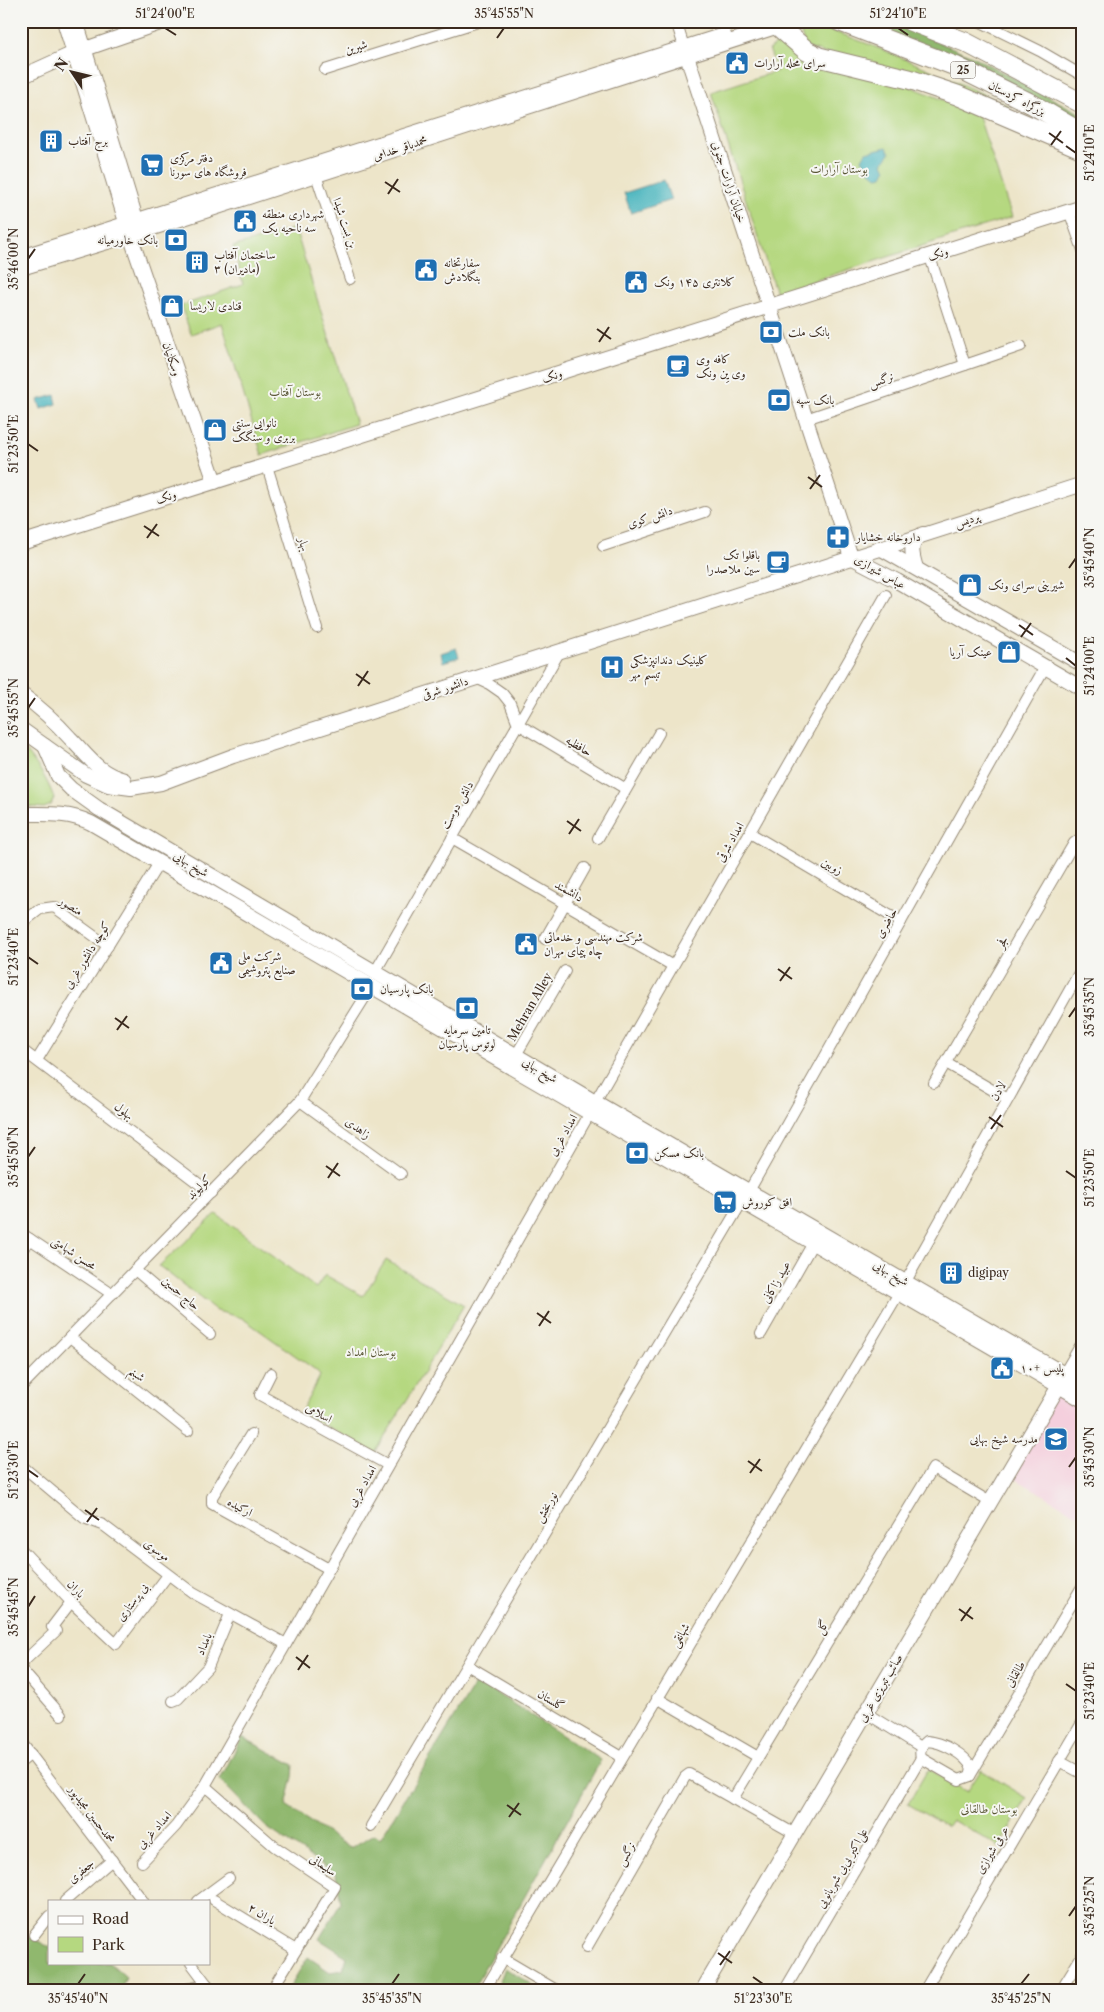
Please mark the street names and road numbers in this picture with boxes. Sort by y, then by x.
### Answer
street label: شیرین [343,36,369,57]
road number: 25 [950,62,976,78]
street label: بزرگراه کردستان [986,77,1048,119]
street label: محمدباقر خدامی [371,132,429,164]
street label: خیابان آرارات جنوبی [707,139,750,225]
street label: بن بست شیدا [330,196,361,251]
street label: ونک [926,243,950,265]
street label: وسکانیان [159,340,185,378]
street label: ونک [540,365,564,387]
street label: نرگس [866,368,896,393]
street label: ونک [154,486,178,508]
street label: دانش کوی [625,502,675,533]
street label: پردیس [953,508,984,532]
street label: بهار [294,534,314,553]
street label: عباس شیرازی [852,551,909,593]
street label: دانشور شرقی [420,673,470,703]
street label: حافظیه [564,732,595,759]
street label: دانش دوست [437,778,478,832]
street label: امداد شرقی [712,819,748,865]
street label: شیخ بهایی [169,847,212,883]
street label: زوبین [818,854,846,879]
street label: دانشمند [552,876,586,905]
street label: منصور [55,892,86,919]
street label: حاضری [871,905,901,941]
street label: کوچه دانشور غربی [60,918,115,992]
street label: فجر [991,933,1012,953]
street label: Mehran Alley [504,969,555,1044]
street label: شیخ بهایی [518,1053,561,1089]
street label: لادن [986,1078,1009,1103]
street label: بهلول [111,1098,137,1124]
street label: امداد غربی [545,1111,582,1159]
street label: زاهدی [343,1113,374,1142]
street label: کولیوند [183,1171,215,1203]
street label: محسن شهامتی [48,1232,100,1275]
street label: شیخ بهایی [869,1256,912,1292]
street label: عبید زاکانی [758,1258,794,1305]
street label: حاج حسین [157,1272,203,1316]
street label: شبنم [123,1363,149,1389]
street label: اسلامی [303,1399,335,1426]
street label: امداد غربی [344,1462,381,1510]
street label: نوربخش [531,1489,562,1526]
street label: ارکیده [225,1494,256,1520]
street label: موسوی [141,1535,173,1565]
street label: باران [64,1577,88,1601]
street label: بی پرستاری [112,1579,153,1625]
street label: گل [811,1617,833,1638]
street label: شهانقی [667,1620,694,1651]
street label: بامداد [192,1630,215,1657]
street label: صائب تبریزی غربی [854,1651,907,1726]
street label: طالقانی [1001,1658,1028,1689]
street label: گلستان [535,1686,567,1713]
street label: محمدحسین مجیدپور [64,1781,119,1847]
street label: امداد غربی [133,1807,176,1853]
street label: عرفی شیرازی [971,1823,1014,1877]
street label: علی‌اکبر بی‌بی شهربانویی [813,1825,872,1911]
street label: نرگس [613,1839,640,1870]
street label: سلیمانی [307,1850,340,1879]
street label: جعفری [64,1855,98,1887]
street label: یاران ٢ [245,1900,279,1929]

